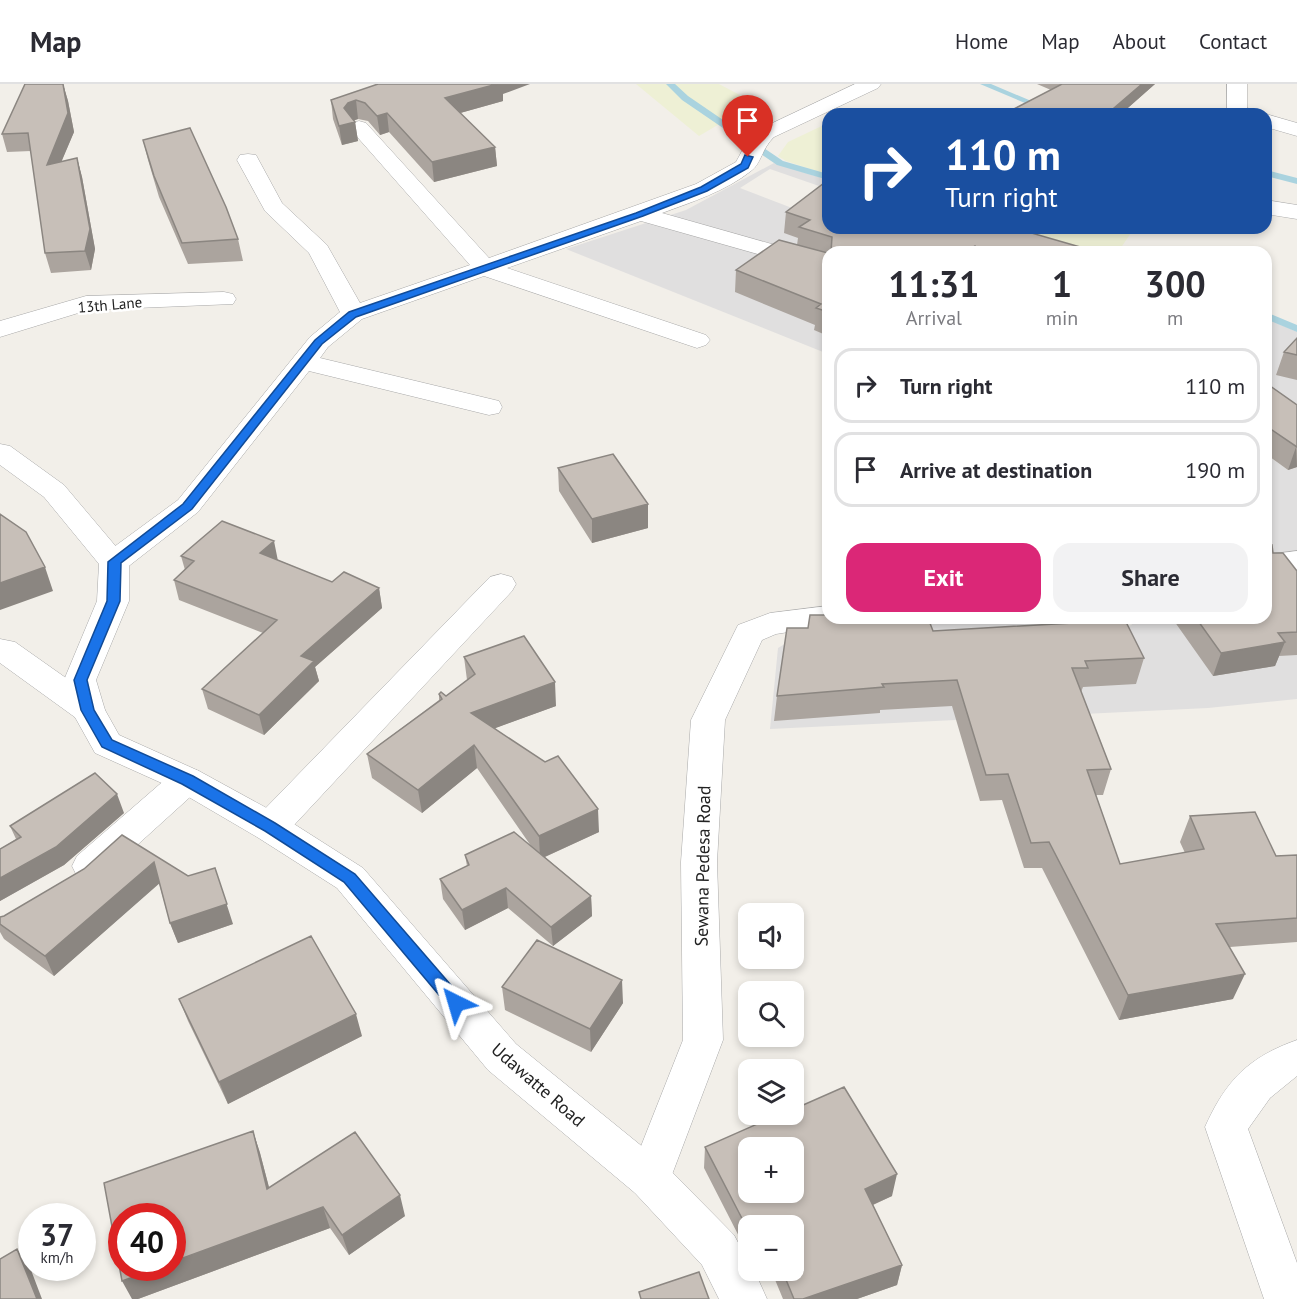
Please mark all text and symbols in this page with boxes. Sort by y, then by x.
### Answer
text: Map [30,23,81,60]
text: Home [955,28,1008,55]
text: Map [1041,28,1080,55]
text: About [1113,28,1166,55]
text: Contact [1199,28,1267,55]
pin [722,95,773,157]
icon: arrive [731,104,764,137]
text: 110 m [945,127,1061,182]
icon: right [846,132,924,210]
text: Turn right [945,180,1058,214]
text: 11:31 [888,260,980,307]
text: 1 [1052,260,1072,307]
text: 300 [1145,260,1206,307]
street label: 13th Lane [77,292,143,317]
text: Arrival [906,305,962,331]
text: min [1046,305,1078,331]
text: m [1167,305,1183,331]
icon: right [849,369,882,402]
text: Turn right [900,372,992,400]
text: 110 m [1185,372,1245,400]
icon: arrive [849,453,882,486]
text: Arrive at destination [900,456,1092,484]
text: 190 m [1185,456,1245,484]
button: Exit [846,543,1041,612]
button: Share [1053,543,1248,612]
street label: Sewana Pedesa Road [690,785,715,947]
map controls [738,903,804,1281]
button: sound [738,903,804,969]
position arrow [424,971,488,1035]
button: search [738,981,804,1047]
street label: Udawatte Road [487,1038,590,1132]
button: layers [738,1059,804,1125]
button: + [738,1137,804,1203]
speed limit sign: 40 [108,1203,186,1281]
text: 37 [40,1215,74,1254]
button: − [738,1215,804,1281]
text: km/h [41,1248,73,1267]

